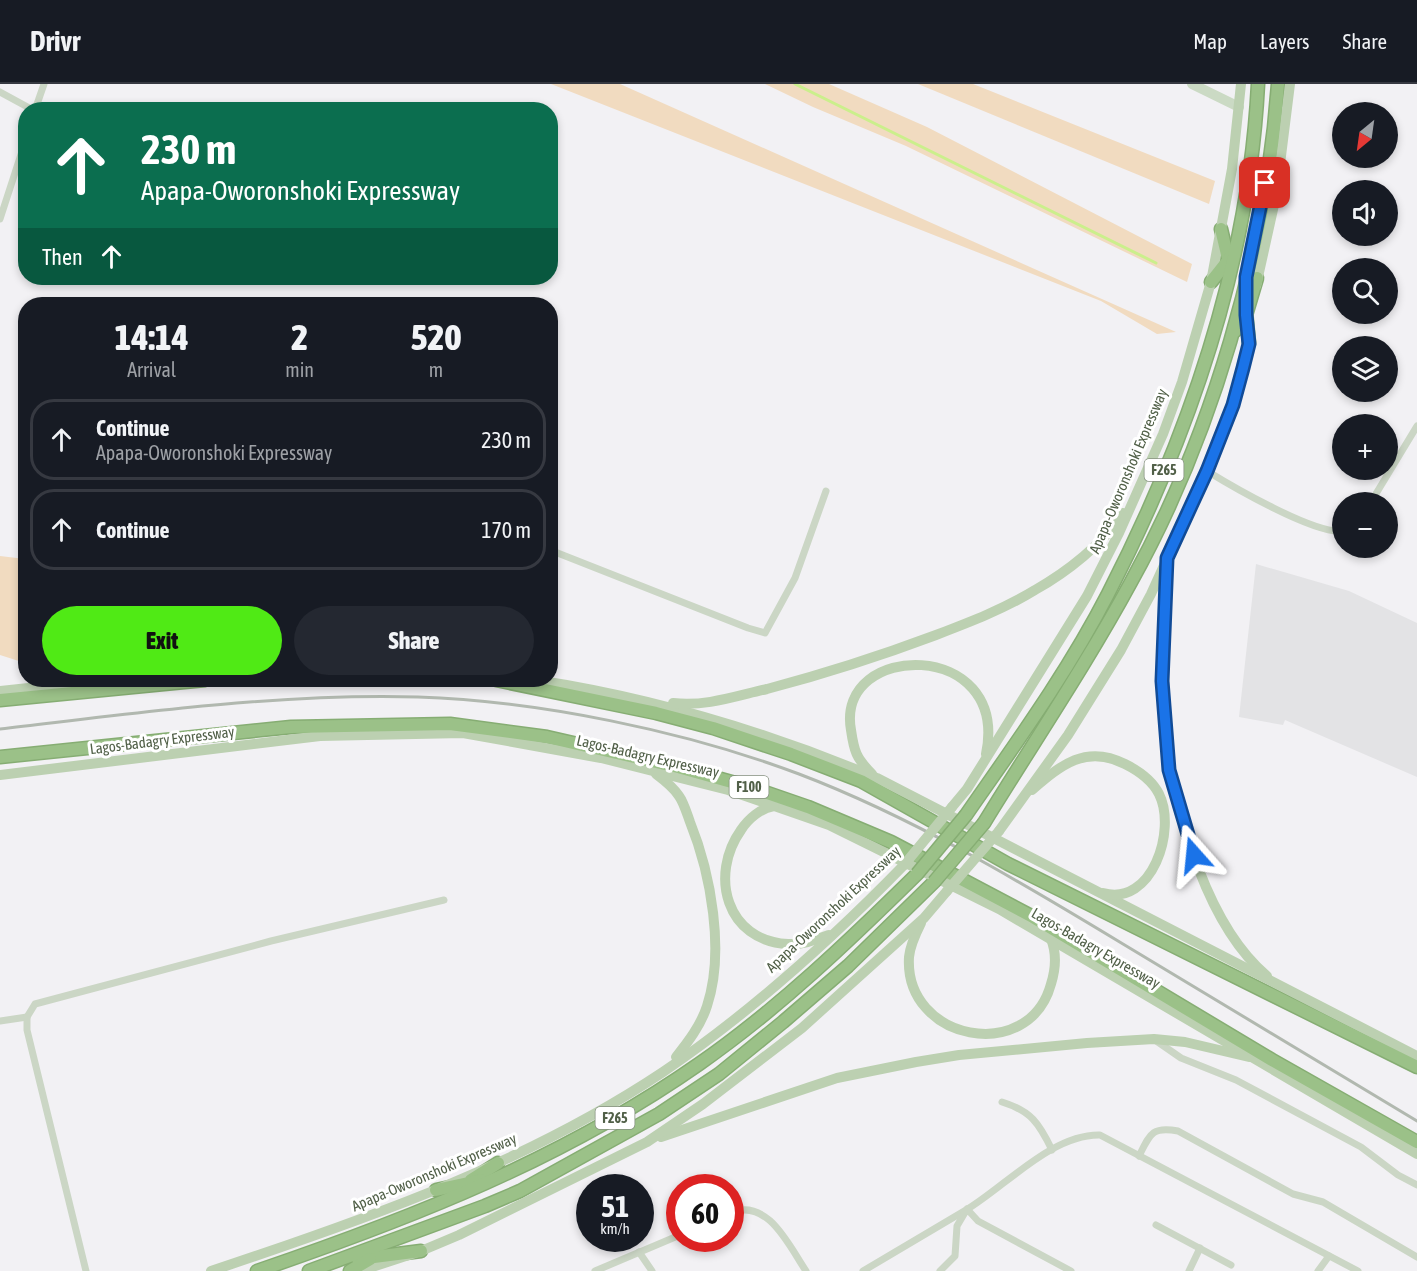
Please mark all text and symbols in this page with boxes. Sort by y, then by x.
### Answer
text: Drivr [30,25,80,57]
text: Map [1193,29,1227,53]
text: Layers [1260,29,1310,53]
text: Share [1343,29,1387,53]
north arrow [1332,102,1398,168]
map controls [1332,102,1398,558]
text: 230 m [141,125,236,173]
icon: ahead [42,126,120,204]
pin [1239,157,1290,208]
icon: arrive [1248,166,1281,199]
text: Apapa-Oworonshoki Expressway [141,175,460,206]
button: sound [1332,180,1398,246]
icon: ahead [95,240,128,273]
text: Then [42,244,83,270]
button: search [1332,258,1398,324]
text: 14:14 [115,316,189,358]
text: 2 [291,316,308,358]
text: 520 [411,316,461,358]
button: layers [1332,336,1398,402]
text: Arrival [127,358,176,381]
text: min [285,358,314,381]
text: m [429,358,443,381]
street label: Apapa-Oworonshoki Expressway [1086,386,1170,556]
button: + [1332,414,1398,480]
text: Continue [96,415,170,441]
icon: ahead [45,423,78,456]
text: 230 m [481,427,531,453]
text: Apapa-Oworonshoki Expressway [96,441,332,464]
road number: F265 [1144,459,1184,481]
button: − [1332,492,1398,558]
icon: ahead [45,513,78,546]
text: Continue [96,517,170,543]
text: 170 m [481,517,531,543]
button: Exit [42,606,282,675]
button: Share [294,606,534,675]
street label: Lagos-Badagry Expressway [89,723,235,757]
street label: Lagos-Badagry Expressway [575,731,721,781]
road number: F100 [730,776,768,798]
position arrow [1162,823,1226,887]
street label: Apapa-Oworonshoki Expressway [762,842,904,976]
street label: Lagos-Badagry Expressway [1029,904,1163,992]
road number: F265 [596,1107,634,1129]
street label: Apapa-Oworonshoki Expressway [349,1130,519,1214]
speed limit sign: 60 [666,1174,744,1252]
text: 51 [601,1189,629,1223]
text: km/h [600,1220,630,1237]

